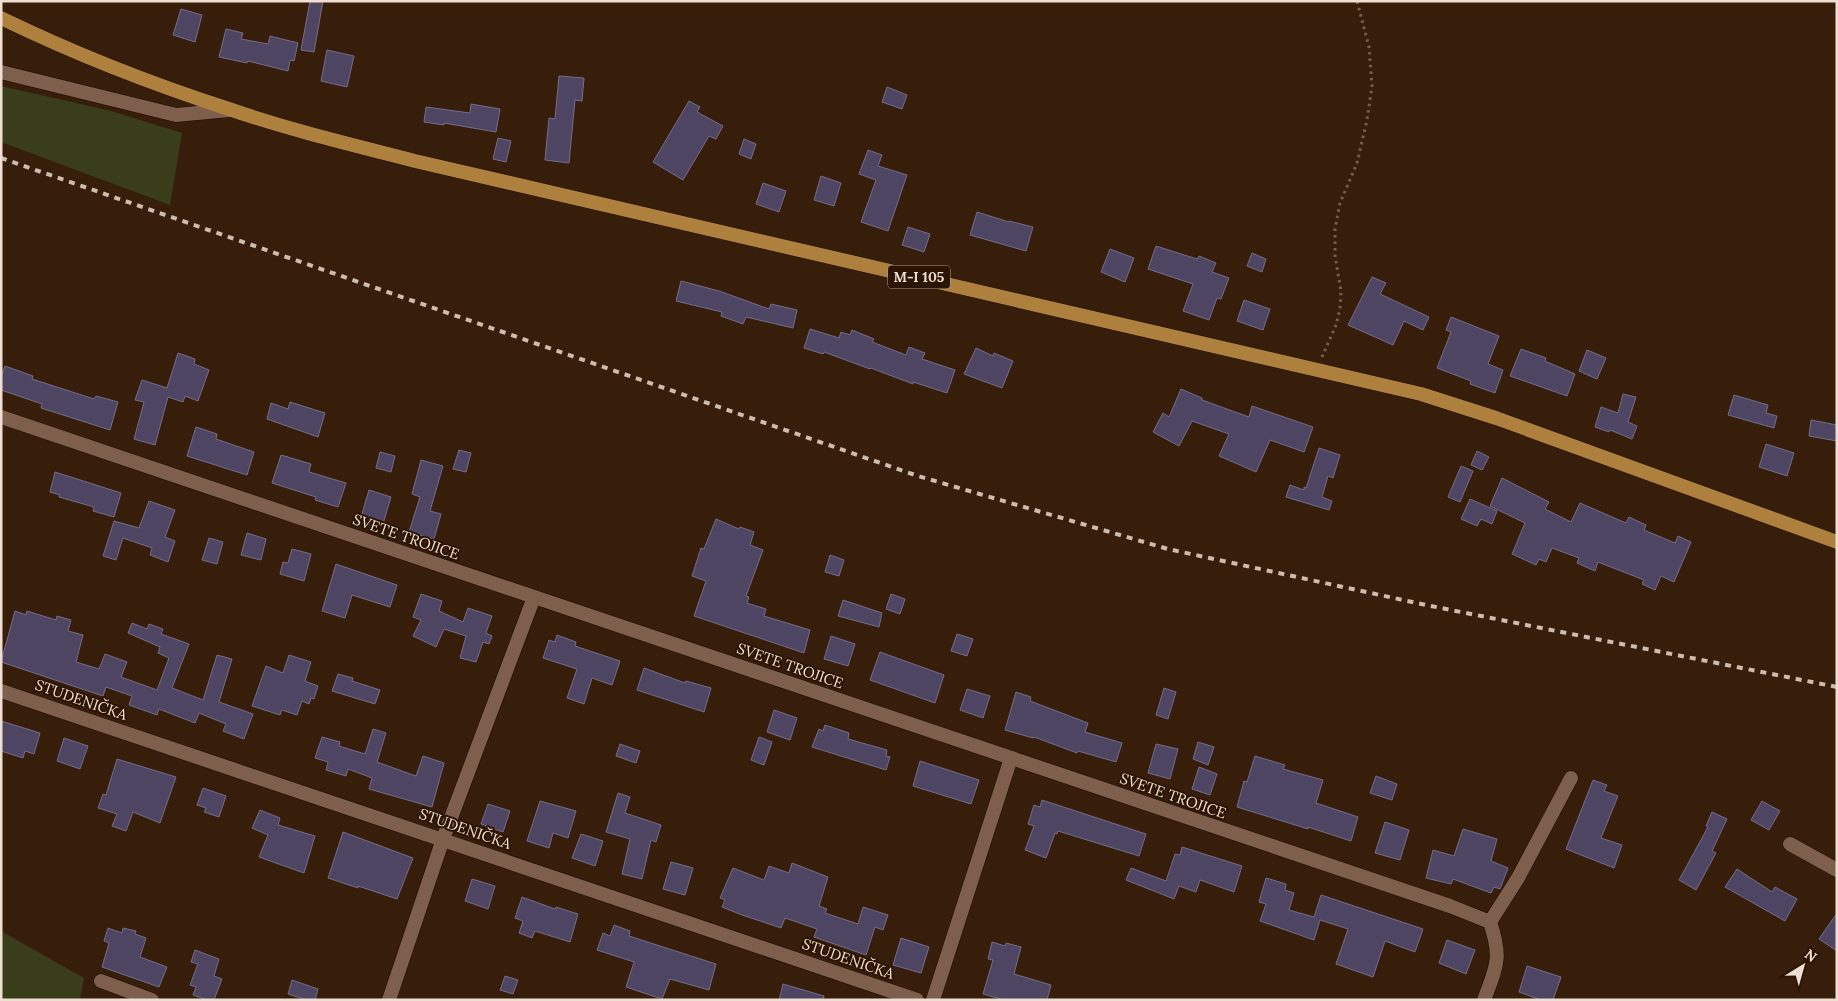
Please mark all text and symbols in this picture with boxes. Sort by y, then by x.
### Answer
road number: M-I 105 [888,266,950,288]
street label: SVETE TROJICE [350,509,462,564]
street label: SVETE TROJICE [734,638,846,693]
street label: STUDENIČKA [33,675,130,724]
street label: SVETE TROJICE [1117,768,1229,823]
street label: STUDENIČKA [417,804,514,853]
street label: STUDENIČKA [800,934,897,983]
north arrow [1778,941,1828,991]
text: N [1801,945,1821,966]

